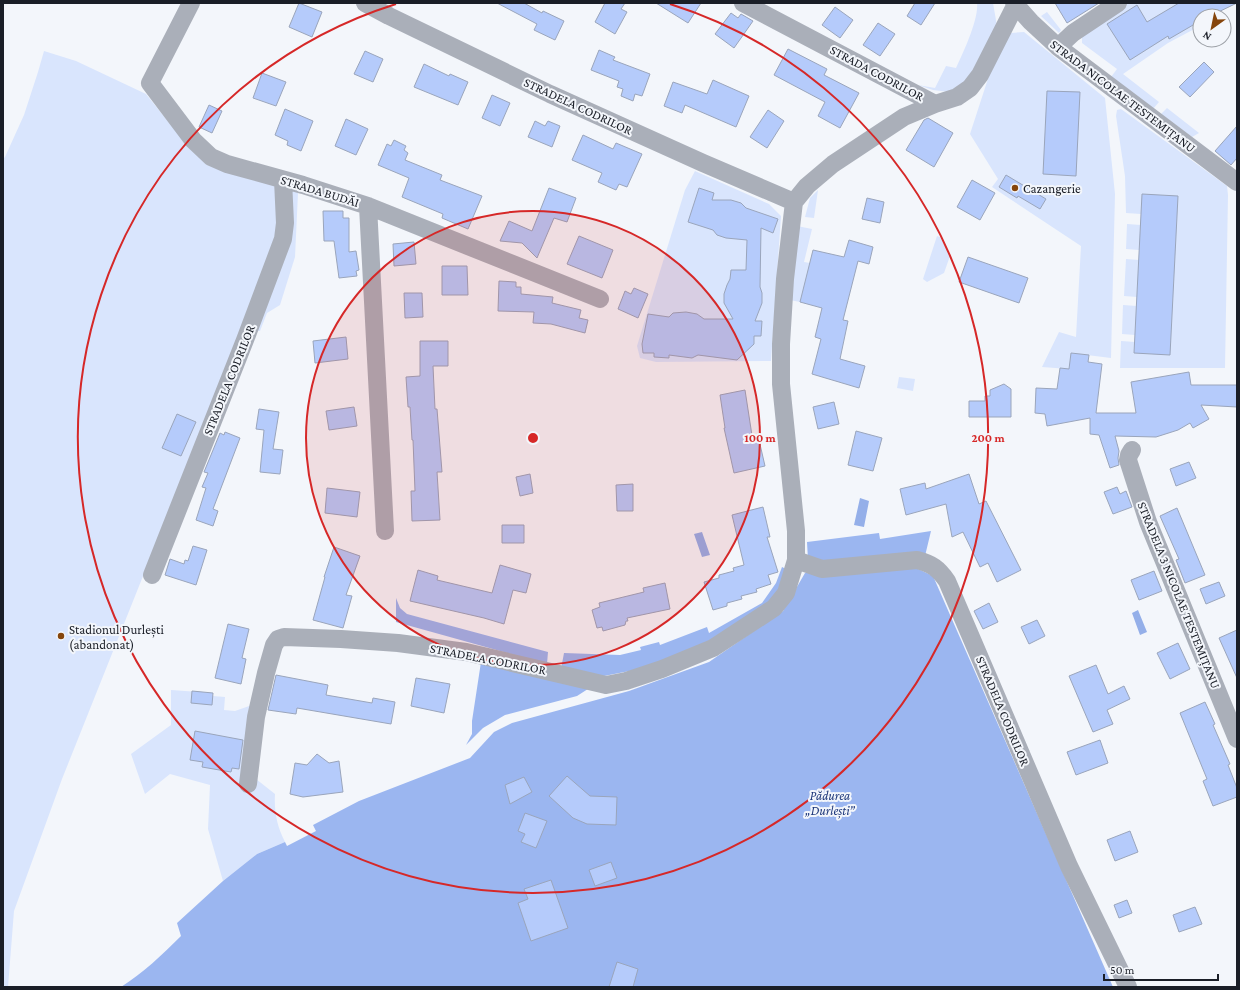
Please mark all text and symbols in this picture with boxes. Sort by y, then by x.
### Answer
north arrow [1192,8,1232,48]
text: N [1200,29,1213,43]
street label: STRADA NICOLAE TESTEMIȚANU [1046,36,1199,157]
street label: STRADA CODRILOR [827,42,927,104]
street label: STRADELA CODRILOR [521,74,635,138]
street label: STRADA BUDĂI [279,172,361,210]
place label: Cazangerie [1023,181,1081,196]
marker: Cazangerie [1010,183,1020,193]
street label: STRADELA CODRILOR [200,322,258,437]
centre of rings [526,431,540,445]
text: 100 m [744,431,777,445]
text: 200 m [971,431,1005,445]
street label: STRADELA 3 NICOLAE TESTEMIȚANU [1133,499,1223,691]
place label: Stadionul Durlești (abandonat) [69,622,164,653]
marker: Stadionul Durlești (abandonat) [56,631,66,641]
street label: STRADELA CODRILOR [429,640,548,678]
street label: STRADELA CODRILOR [973,654,1033,769]
park label: Pădurea „Durlești” [804,788,855,819]
scale bar [1104,956,1218,982]
text: 50 m [1110,963,1135,977]

